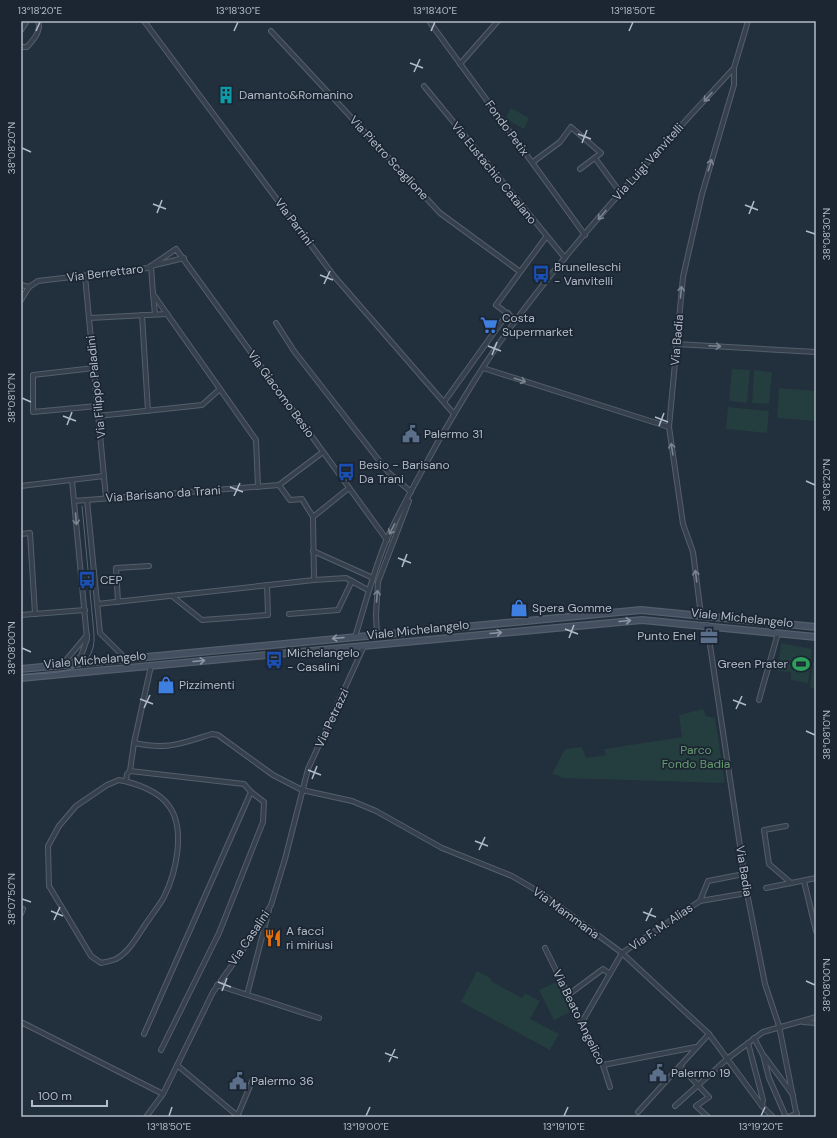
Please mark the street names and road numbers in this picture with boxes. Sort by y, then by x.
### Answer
street label: Fondo Petix [481,97,533,159]
street label: Via Pietro Scaglione [346,112,432,204]
street label: Via Eustachio Catalano [448,118,540,228]
street label: Via Luigi Vanvitelli [609,120,687,204]
street label: Via Parrini [271,195,317,249]
street label: Via Berrettaro [66,260,144,286]
street label: Via Badia [667,314,687,366]
street label: Via Filippo Paladini [83,335,109,439]
street label: Via Giacomo Besio [244,347,318,441]
street label: Via Barisano da Trani [105,482,221,506]
street label: Viale Michelangelo [690,605,794,631]
street label: Viale Michelangelo [366,617,470,643]
street label: Viale Michelangelo [43,648,147,672]
street label: Via Petrazzi [311,686,353,750]
street label: Via Badia [732,844,756,898]
street label: Via Mammana [530,883,602,943]
street label: Via F. M. Alias [626,900,696,954]
street label: Via Casalini [225,907,273,969]
street label: Via Beato Angelico [549,967,609,1067]

